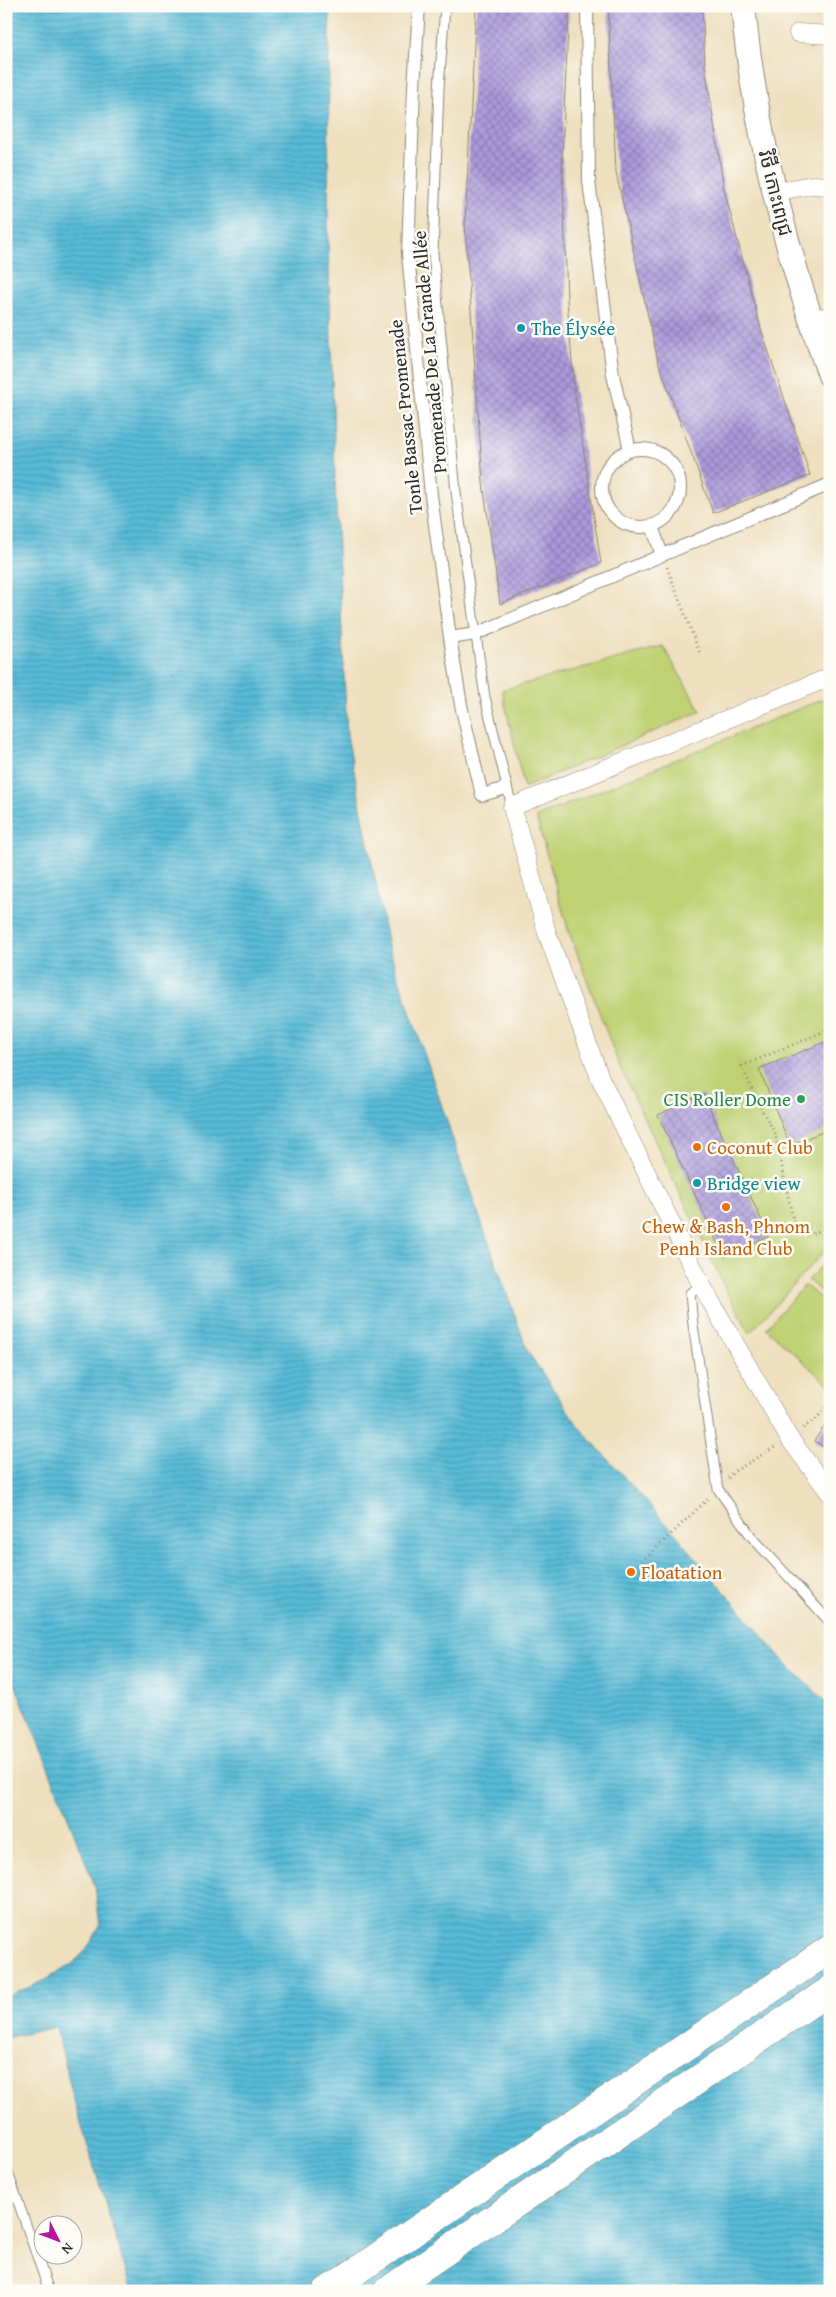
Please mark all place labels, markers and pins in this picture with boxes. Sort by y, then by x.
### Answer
place label: The Élysée [531,314,615,342]
marker: The Élysée [515,322,527,334]
place label: CIS Roller Dome [663,1085,791,1113]
marker: CIS Roller Dome [795,1093,807,1105]
place label: Coconut Club [707,1133,813,1161]
marker: Coconut Club [691,1141,703,1153]
place label: Bridge view [707,1169,801,1197]
marker: Bridge view [691,1177,703,1189]
marker: Chew & Bash, Phnom Penh Island Club [720,1201,732,1213]
place label: Chew & Bash, Phnom Penh Island Club [642,1212,811,1262]
place label: Floatation [641,1558,723,1586]
marker: Floatation [625,1566,637,1578]

